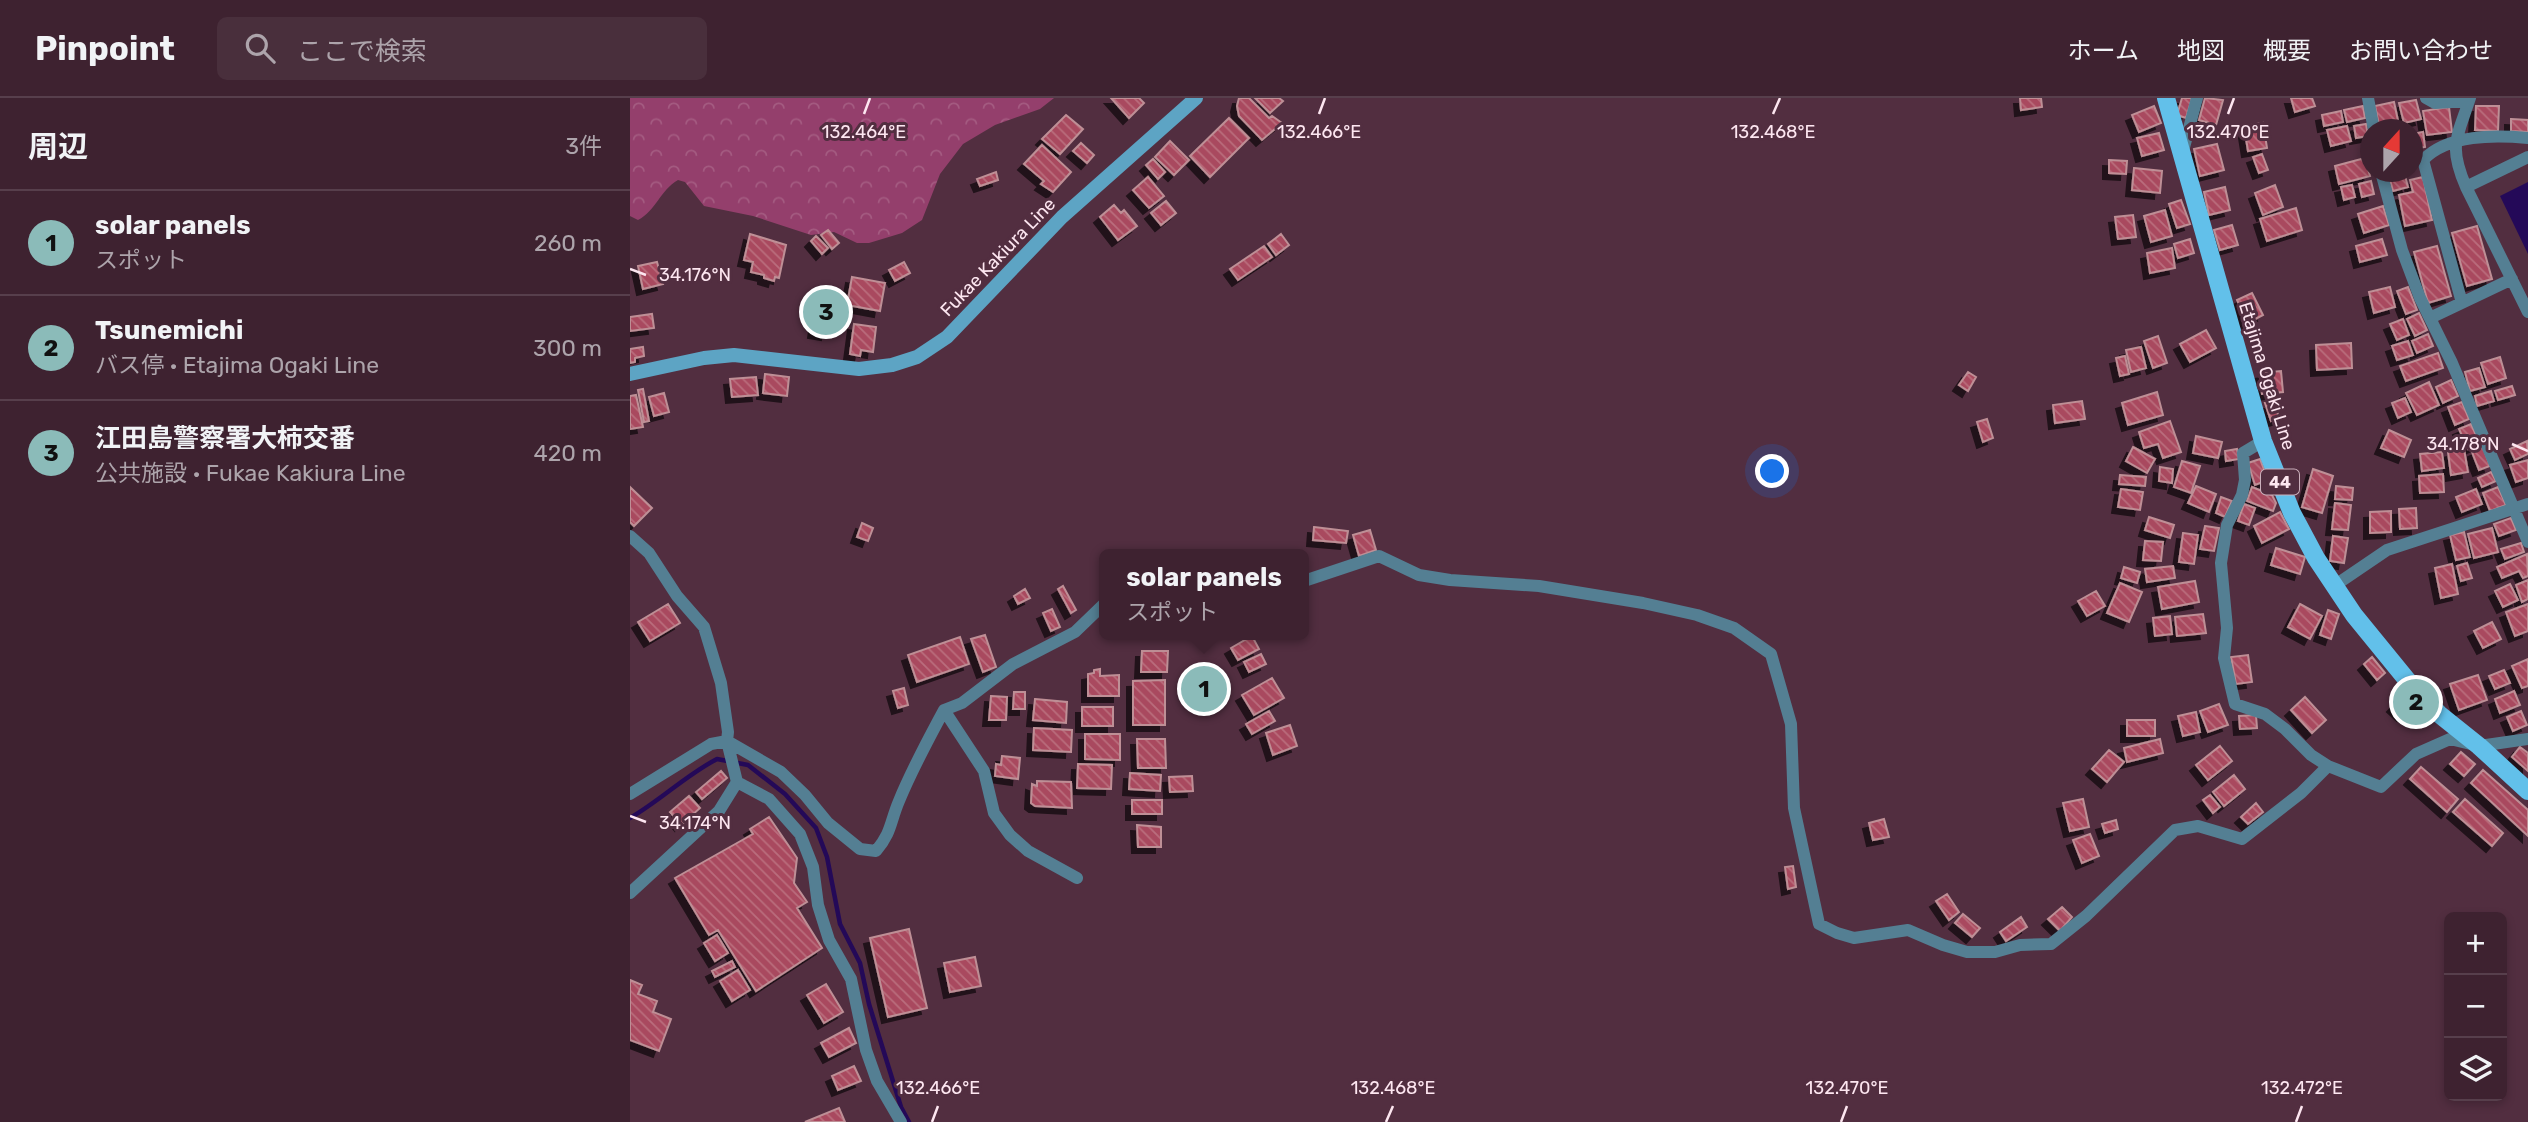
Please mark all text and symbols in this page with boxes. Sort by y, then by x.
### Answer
search box [217,17,707,80]
text: Pinpoint [35,29,175,68]
icon: search [241,29,279,67]
text: ここで検索 [297,36,427,67]
text: ホーム [2068,37,2139,65]
text: 地図 [2177,37,2225,65]
text: 概要 [2263,37,2311,65]
text: お問い合わせ [2349,37,2493,65]
north arrow [2360,119,2423,182]
text: 132.464°E [822,121,906,143]
text: 132.466°E [1277,121,1361,143]
text: 132.468°E [1731,121,1815,143]
text: 132.470°E [2187,121,2269,143]
text: 周辺 [28,129,88,165]
text: 3件 [565,132,602,160]
street label: Fukae Kakiura Line [936,193,1060,321]
text: solar panels [95,210,251,241]
text: 1 [45,229,57,257]
text: 260 m [534,229,602,257]
text: スポット [95,246,187,274]
text: 34.176°N [659,264,731,286]
pin: 3 [803,286,849,338]
street label: Etajima Ogaki Line [2234,299,2300,453]
text: Tsunemichi [95,315,243,346]
text: 2 [44,334,58,362]
text: 300 m [533,334,602,362]
text: バス停 · Etajima Ogaki Line [95,351,379,379]
text: 江田島警察署大柿交番 [95,423,355,454]
text: 34.178°N [2427,433,2499,455]
text: 3 [43,439,59,467]
text: 420 m [534,439,602,467]
your location [1755,454,1789,488]
text: 公共施設 · Fukae Kakiura Line [95,459,406,487]
road number: 44 [2261,470,2299,494]
popup [1099,549,1309,640]
text: solar panels [1126,562,1282,593]
text: スポット [1126,598,1218,626]
pin: 1 [1181,663,1227,715]
pin: 2 [2393,676,2439,728]
text: 34.174°N [659,812,731,834]
map controls [2444,912,2507,1101]
button: + [2444,912,2507,975]
button: − [2444,975,2507,1038]
button: layers [2444,1038,2507,1101]
text: 132.466°E [896,1077,980,1099]
text: 132.468°E [1351,1077,1435,1099]
text: 132.470°E [1806,1077,1888,1099]
text: 132.472°E [2261,1077,2343,1099]

